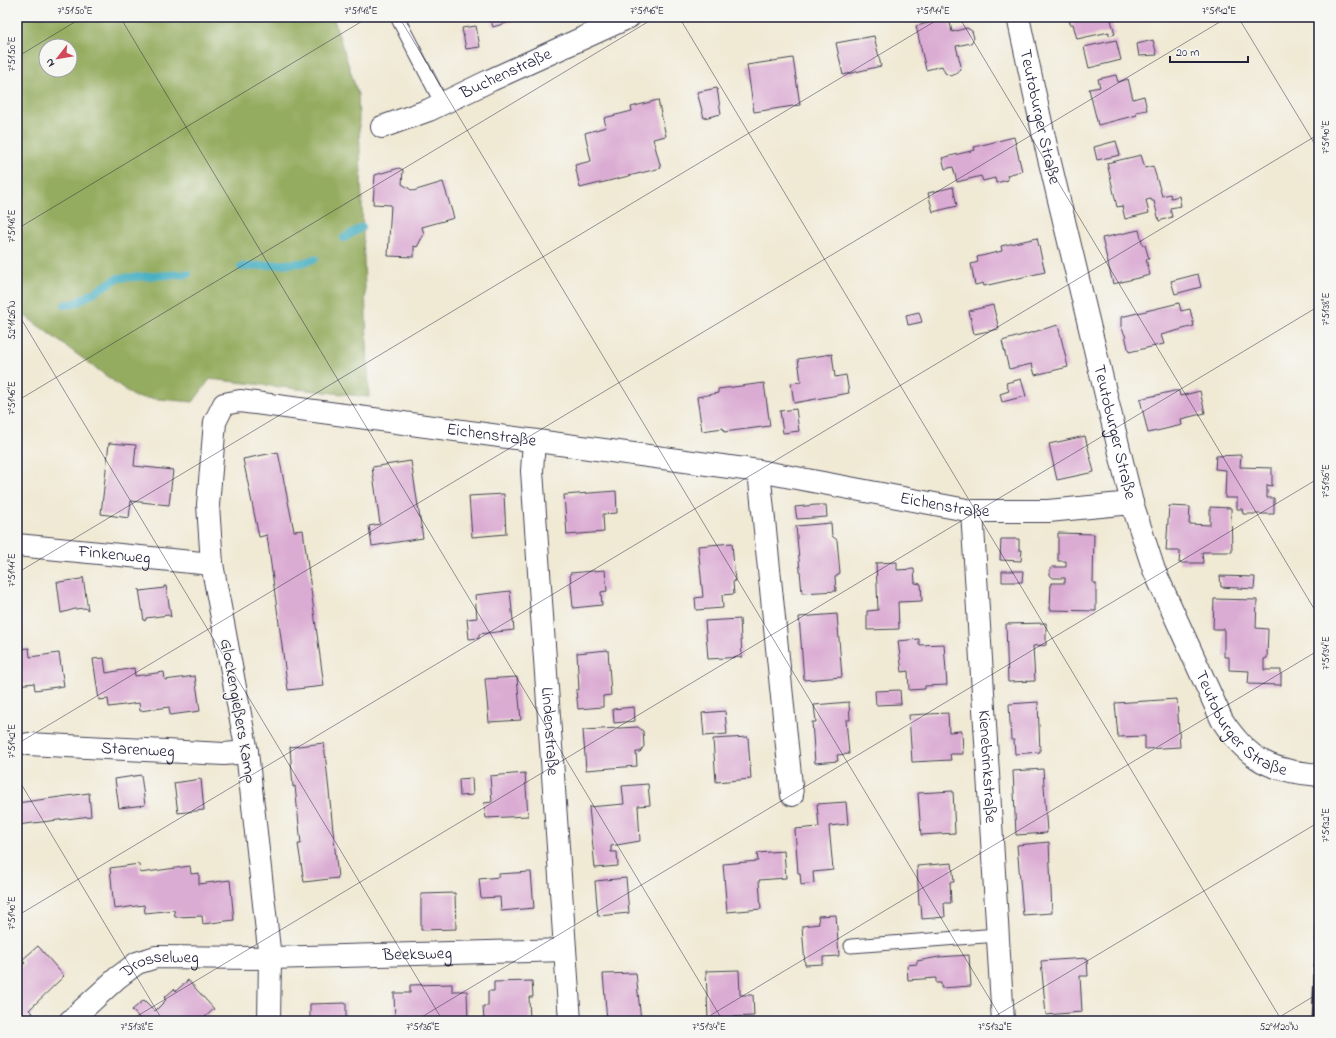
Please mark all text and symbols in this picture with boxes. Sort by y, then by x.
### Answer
text: 7°51'50"E [57,4,93,19]
text: 7°51'48"E [344,4,378,19]
text: 7°51'46"E [630,4,664,19]
text: 7°51'44"E [916,4,950,19]
text: 7°51'42"E [1202,4,1236,19]
text: 7°51'50"E [5,36,20,72]
north arrow [38,38,78,78]
scale bar [1170,38,1248,64]
street label: Buchenstraße [455,41,556,106]
text: 20 m [1176,44,1199,62]
street label: Teutoburger Straße [1013,47,1067,187]
text: N [42,55,59,70]
text: 7°51'40"E [1319,120,1334,154]
text: 7°51'48"E [5,209,20,243]
text: 7°51'38"E [1319,292,1334,326]
text: 52°11'26"N [5,300,20,340]
street label: Teutoburger Straße [1087,362,1143,502]
text: 7°51'46"E [5,381,20,415]
street label: Eichenstraße [445,416,538,453]
text: 7°51'36"E [1319,464,1334,498]
street label: Eichenstraße [898,485,990,524]
street label: Finkenweg [76,538,152,572]
text: 7°51'44"E [5,553,20,587]
text: 7°51'34"E [1319,636,1334,670]
street label: Glockengießers Kamp [211,637,263,786]
street label: Teutoburger Straße [1189,666,1290,783]
street label: Lindenstraße [534,686,566,777]
street label: Kienebrinkstraße [972,709,1003,824]
text: 7°51'42"E [5,724,20,758]
street label: Starenweg [100,735,175,766]
text: 7°51'32"E [1319,808,1334,842]
text: 7°51'40"E [5,896,20,930]
street label: Beeksweg [381,941,452,968]
street label: Drosselweg [114,944,199,984]
text: 7°51'38"E [120,1020,154,1035]
text: 7°51'36"E [406,1020,440,1035]
text: 7°51'34"E [692,1020,726,1035]
text: 7°51'32"E [978,1020,1012,1035]
text: 52°11'20"N [1259,1020,1299,1035]

